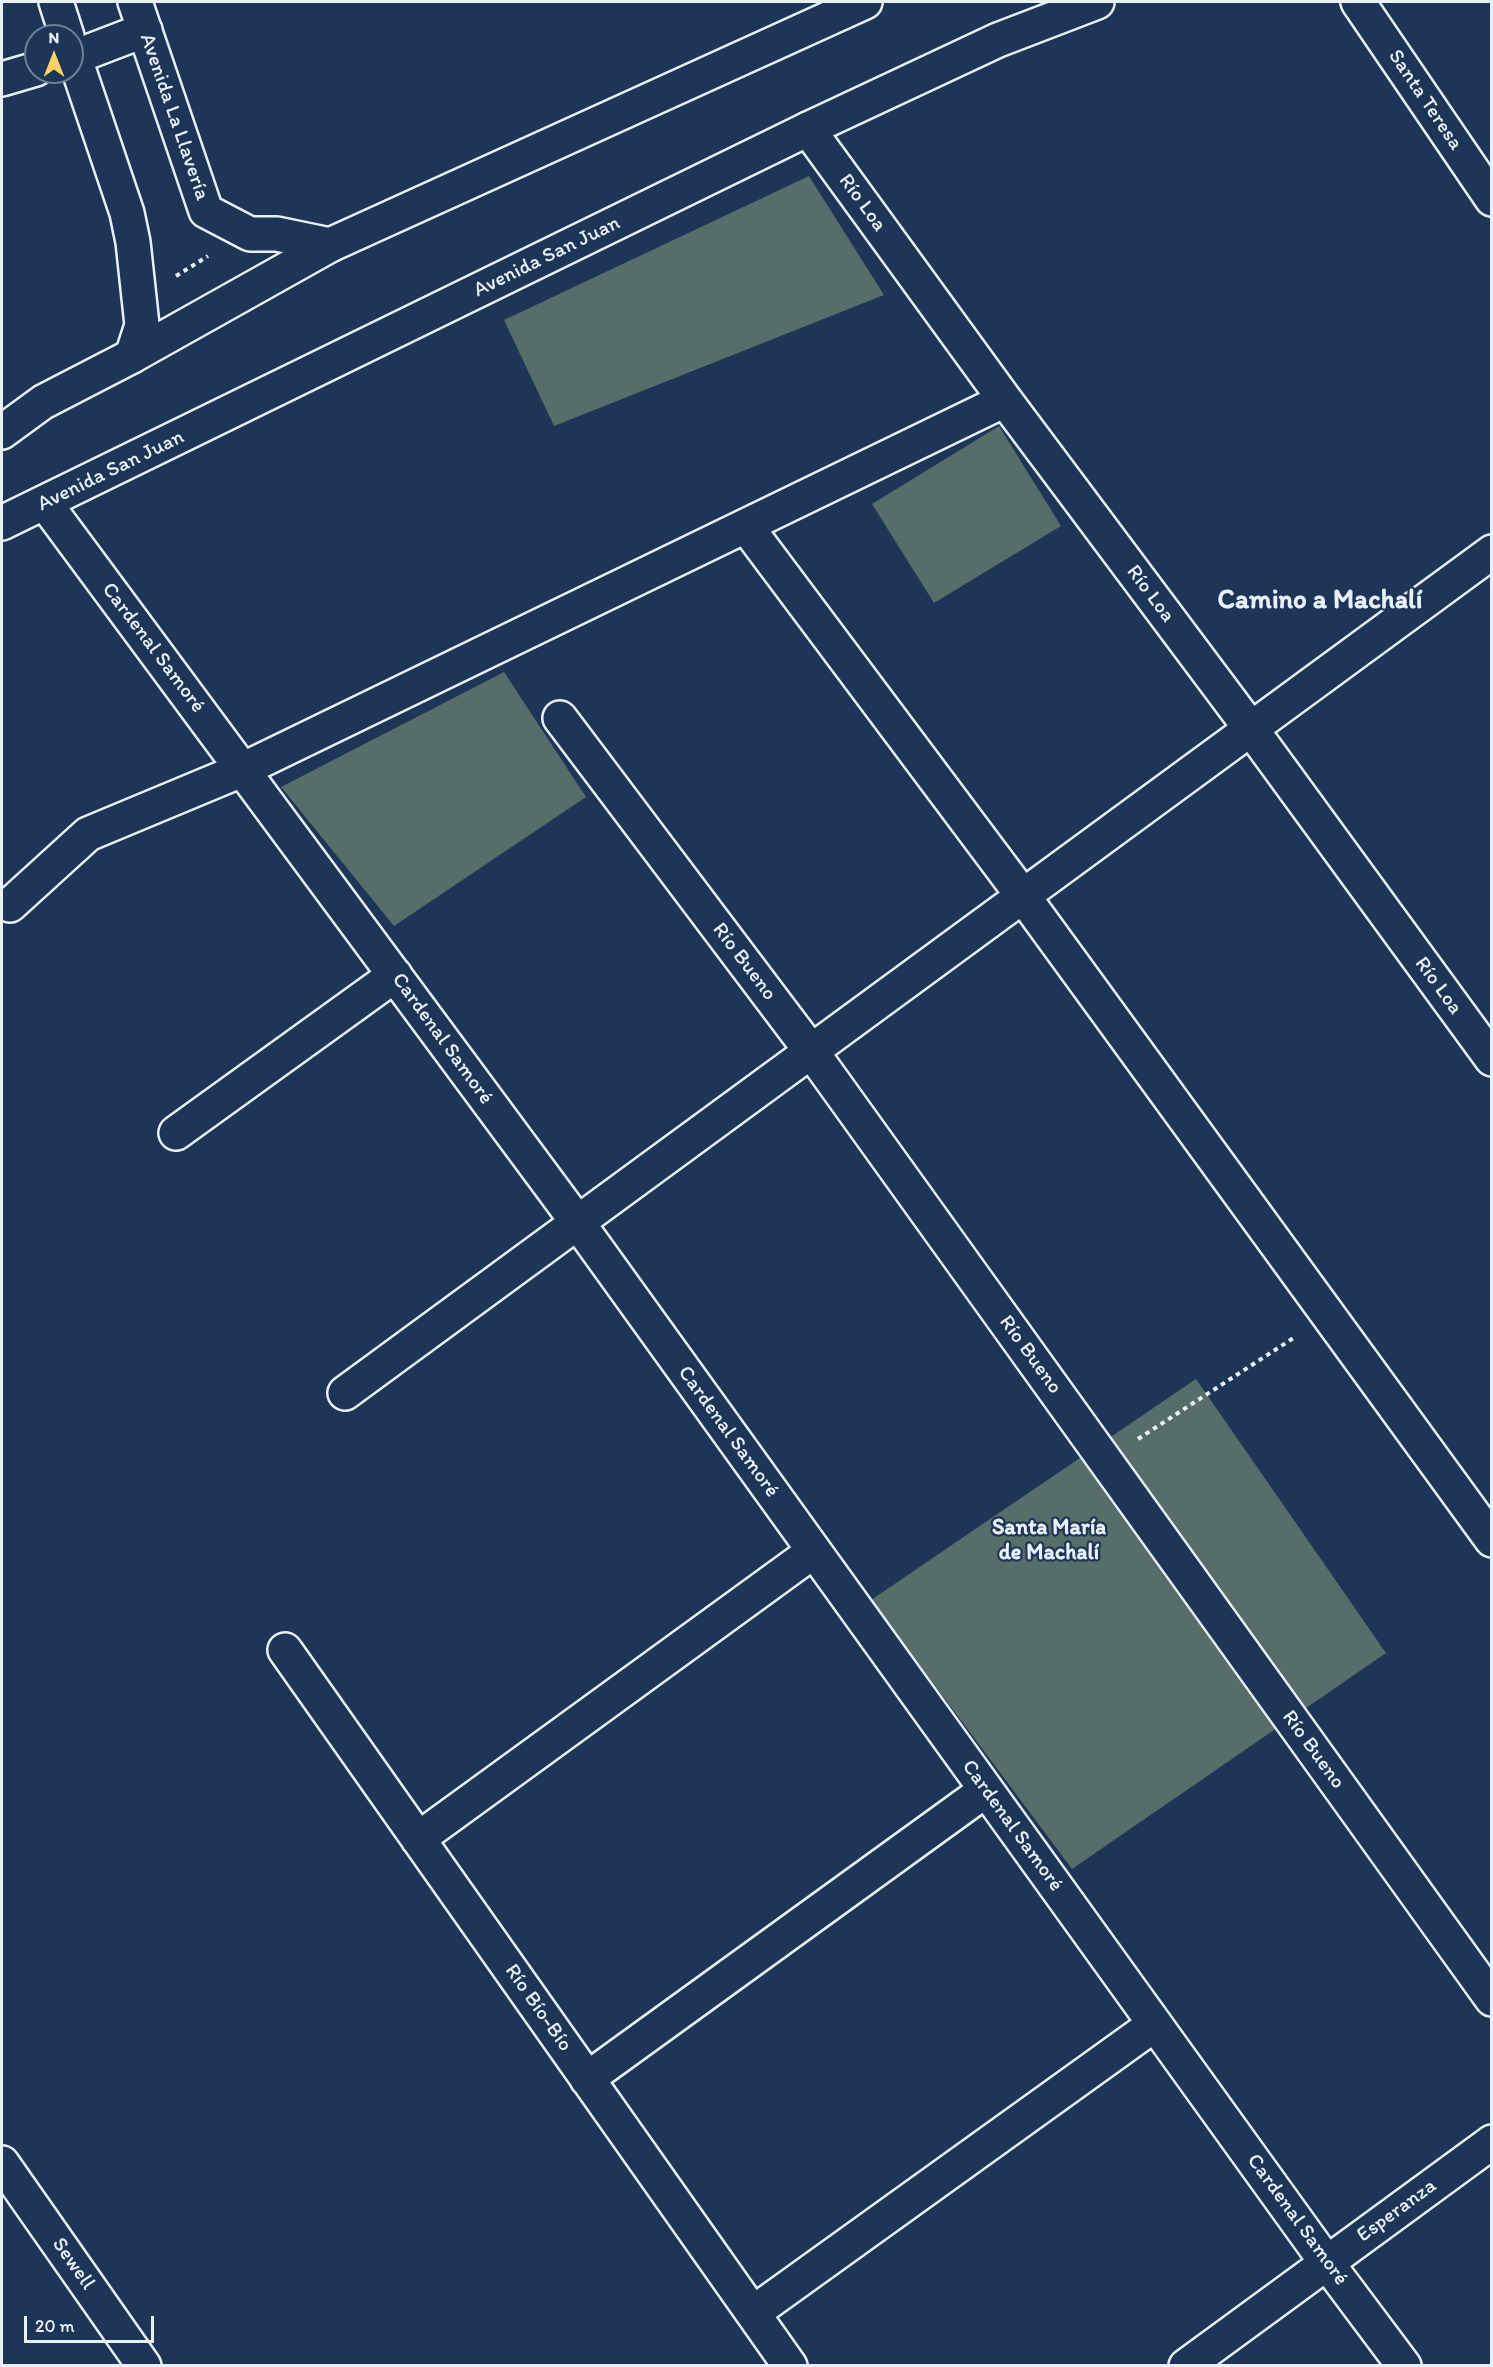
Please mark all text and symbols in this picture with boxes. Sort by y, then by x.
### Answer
north arrow [24,24,84,84]
text: N [49,28,59,47]
street label: Avenida La Llavería [134,30,214,204]
street label: Santa Teresa [1382,45,1468,155]
street label: Río Loa [833,169,891,237]
street label: Avenida San Juan [470,211,624,303]
street label: Avenida San Juan [34,425,188,517]
street label: Río Loa [1120,560,1180,628]
street label: Cardenal Samoré [96,578,210,718]
district label: Camino a Machalí [1218,585,1422,617]
street label: Río Bueno [706,918,782,1006]
street label: Río Loa [1409,952,1467,1020]
street label: Cardenal Samoré [386,968,498,1110]
street label: Río Bueno [993,1311,1067,1399]
street label: Cardenal Samoré [672,1361,784,1503]
district label: Santa María de Machalí [992,1515,1106,1566]
street label: Río Bueno [1276,1706,1350,1794]
street label: Cardenal Samoré [956,1755,1068,1897]
street label: Río Bío-Bío [499,1959,577,2057]
street label: Cardenal Samoré [1241,2149,1353,2291]
street label: Esperanza [1352,2174,1442,2248]
street label: Sewell [46,2233,100,2295]
scale bar [27,2304,158,2342]
text: 20 m [35,2315,75,2337]

